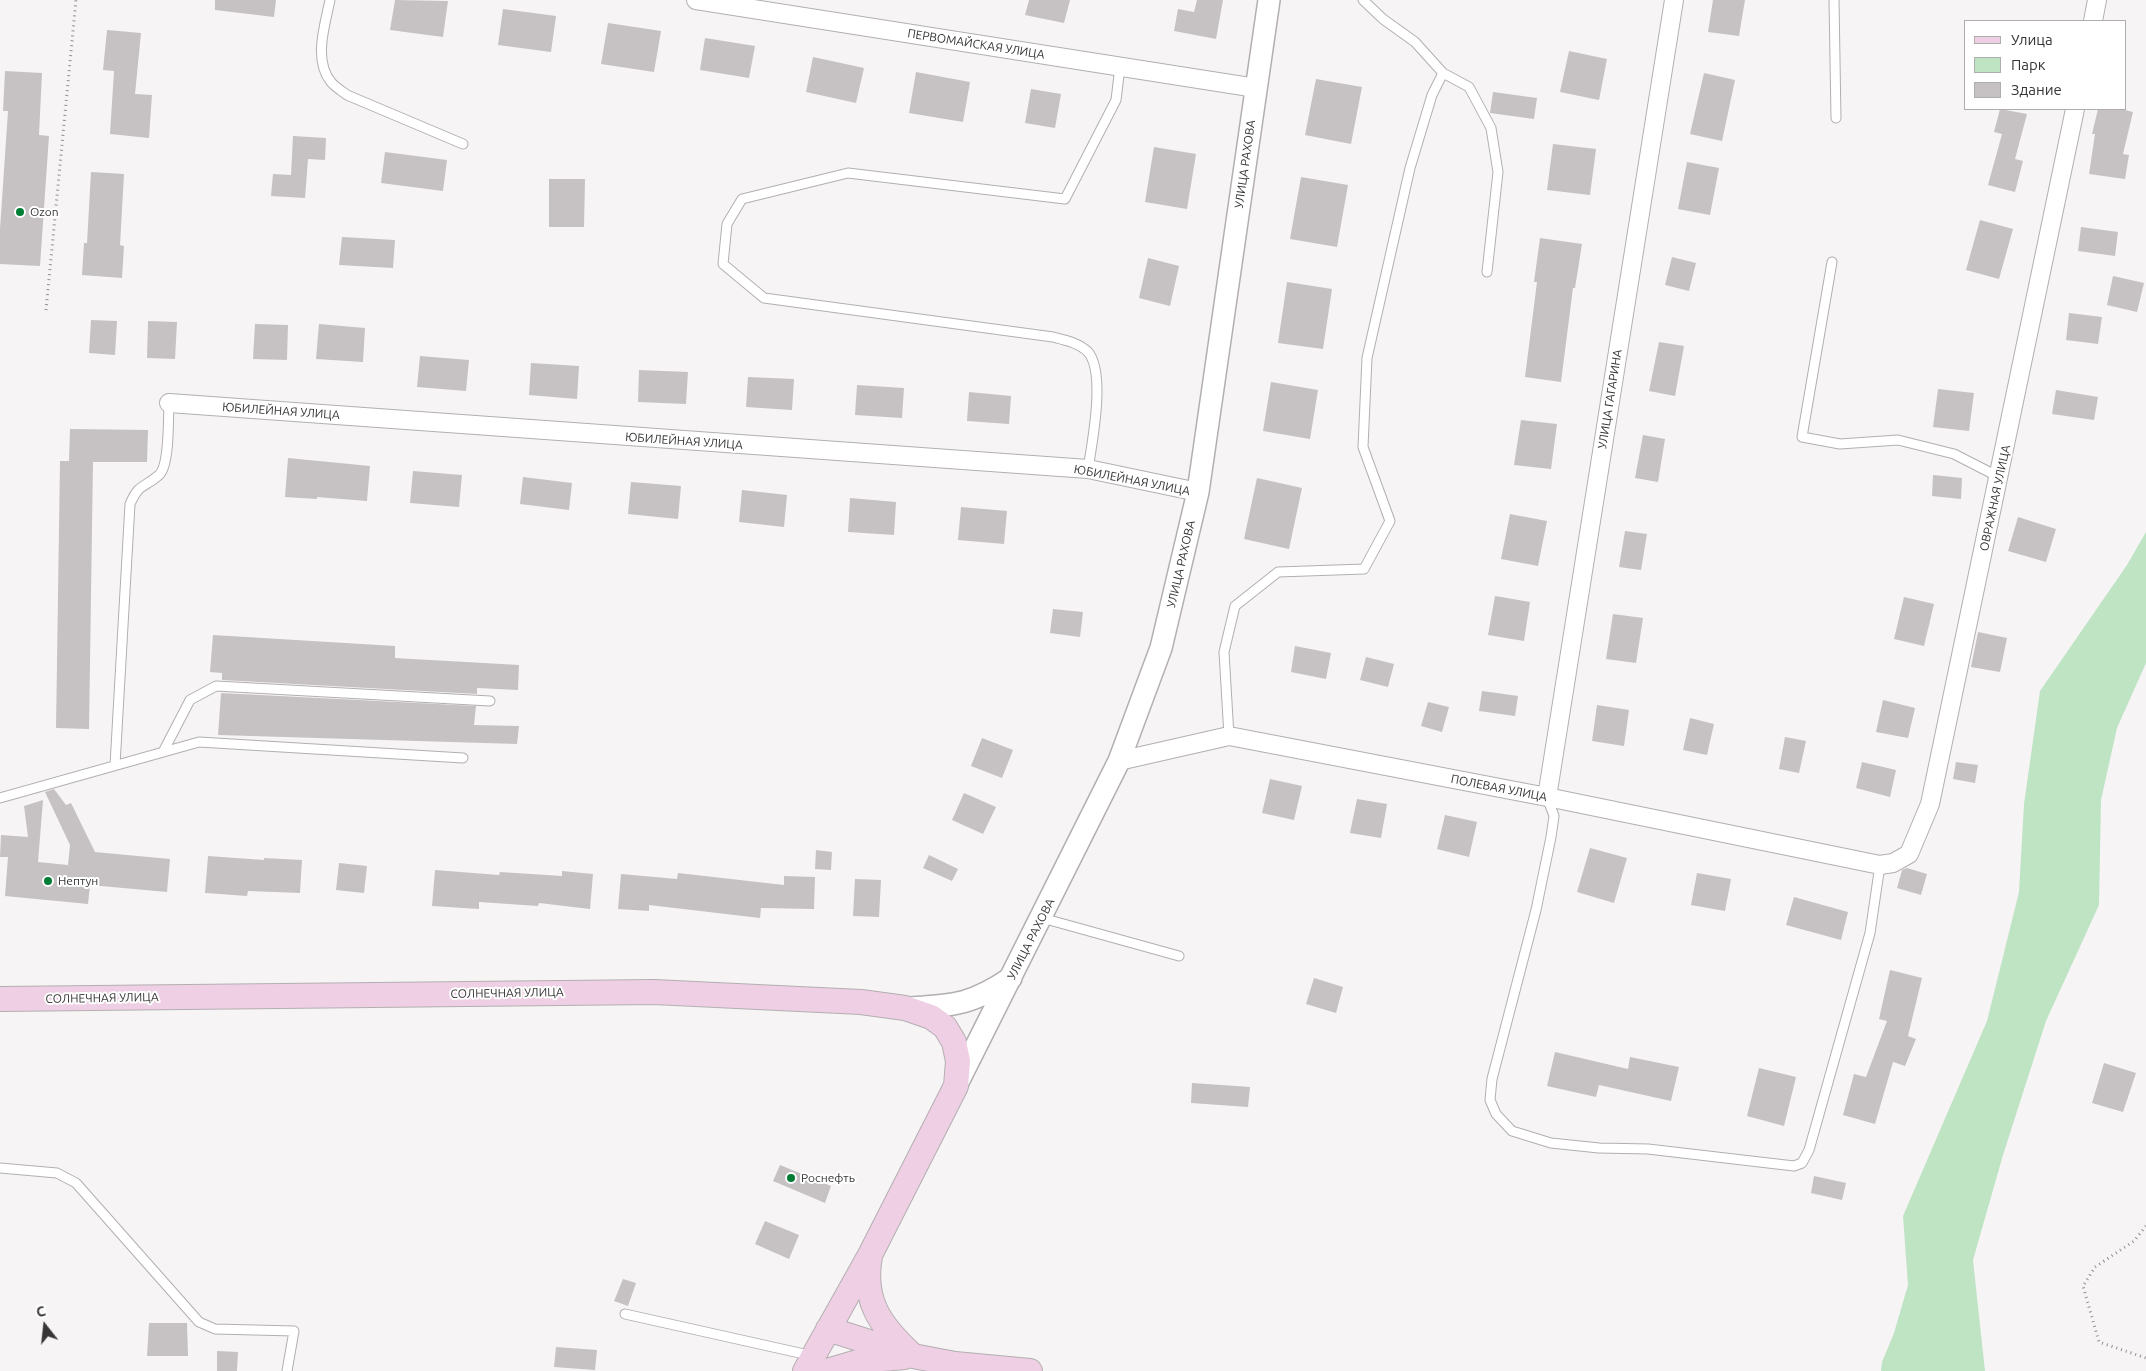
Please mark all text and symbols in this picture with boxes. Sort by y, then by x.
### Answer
legend [1964,20,2126,110]
street label: ПЕРВОМАЙСКАЯ УЛИЦА [906,26,1046,62]
text: Улица [2011,31,2053,48]
text: Парк [2011,56,2046,73]
text: Здание [2011,81,2062,98]
street label: УЛИЦА РАХОВА [1232,119,1258,209]
place label: Ozon [30,205,59,219]
marker: Ozon [14,206,26,218]
street label: УЛИЦА ГАГАРИНА [1595,348,1625,450]
street label: ЮБИЛЕЙНАЯ УЛИЦА [222,400,340,422]
street label: ЮБИЛЕЙНАЯ УЛИЦА [625,430,743,452]
street label: ОВРАЖНАЯ УЛИЦА [1977,444,2013,552]
street label: ЮБИЛЕЙНАЯ УЛИЦА [1073,462,1191,498]
street label: УЛИЦА РАХОВА [1164,519,1198,609]
street label: ПОЛЕВАЯ УЛИЦА [1450,772,1548,804]
place label: Нептун [58,874,98,888]
marker: Нептун [42,875,54,887]
street label: УЛИЦА РАХОВА [1004,896,1058,982]
street label: СОЛНЕЧНАЯ УЛИЦА [450,985,564,1001]
street label: СОЛНЕЧНАЯ УЛИЦА [45,990,159,1006]
place label: Роснефть [801,1171,855,1185]
marker: Роснефть [785,1172,797,1184]
north arrow [20,1301,70,1351]
text: С [34,1303,47,1321]

